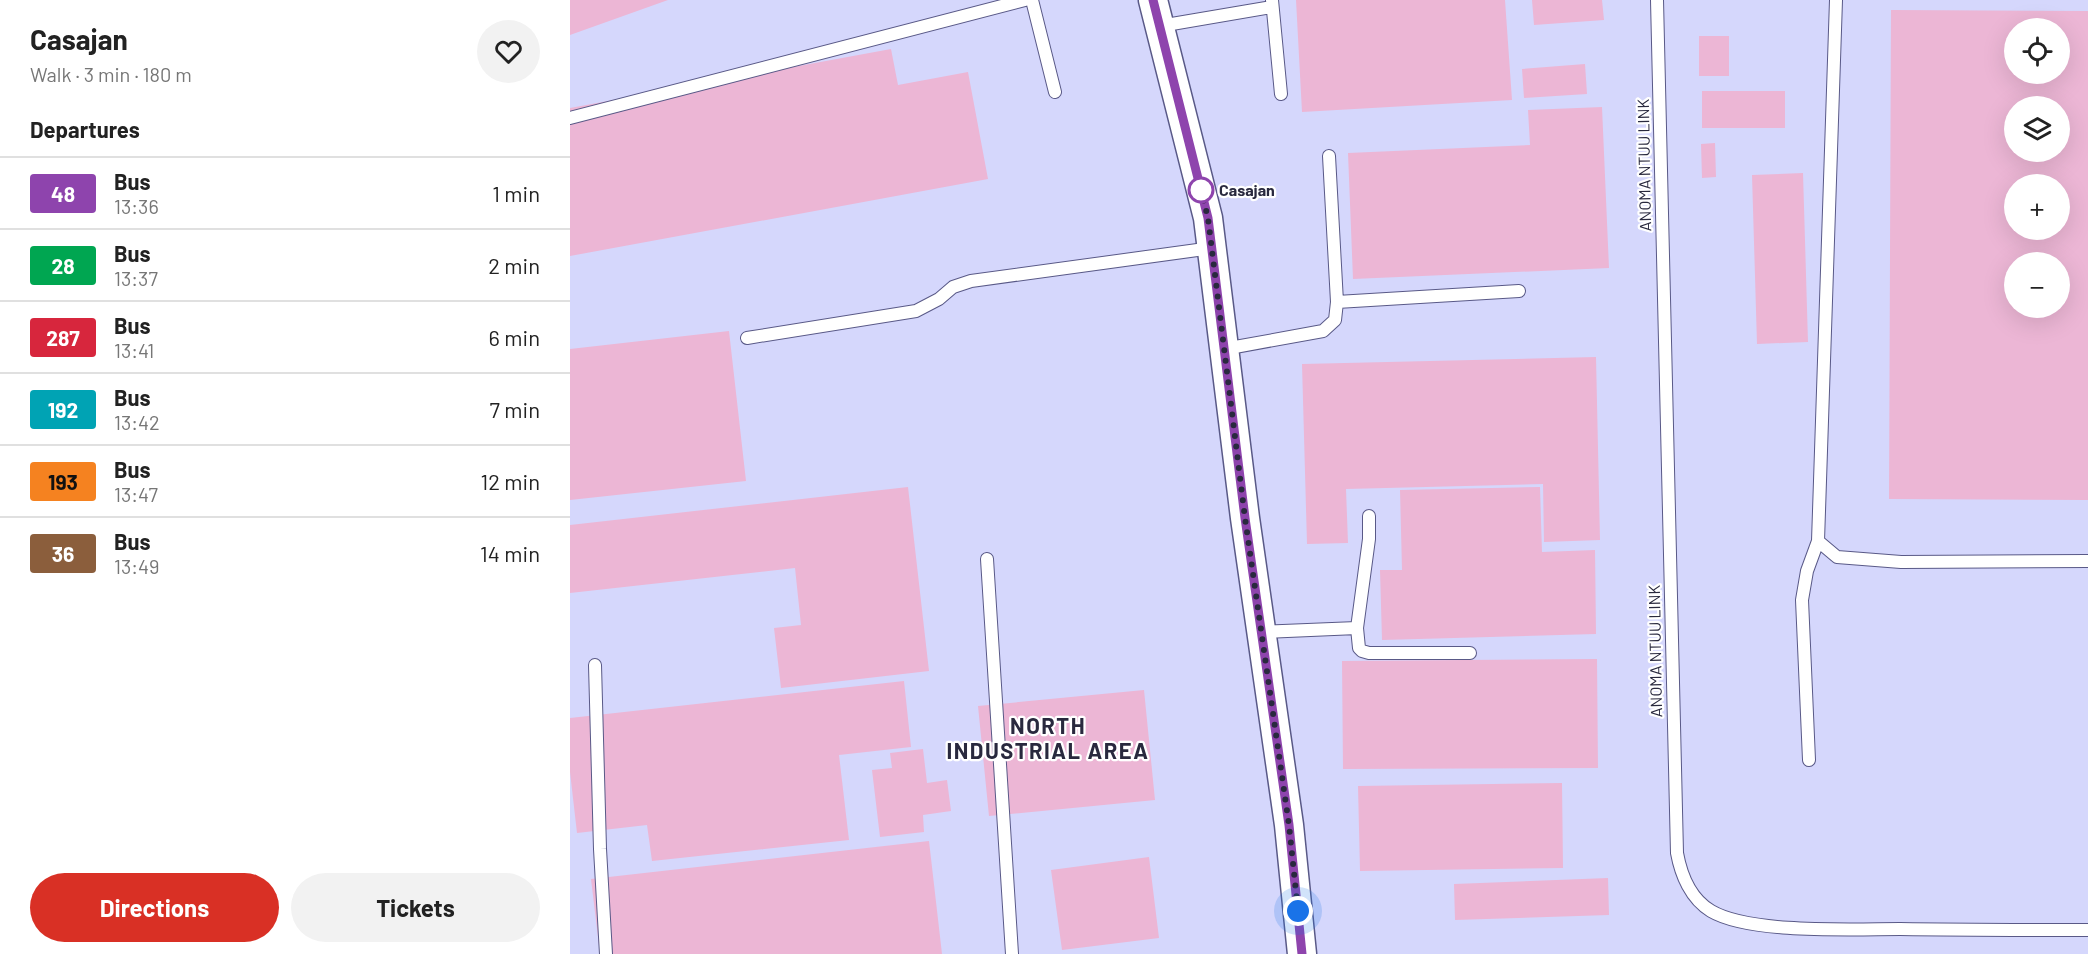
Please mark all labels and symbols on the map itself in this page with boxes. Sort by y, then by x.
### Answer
street label: ANOMA NTUU LINK [1633,98,1654,231]
marker: Casajan [1188,177,1214,203]
place label: Casajan [1219,180,1275,199]
street label: ANOMA NTUU LINK [1644,584,1665,717]
district label: NORTH INDUSTRIAL AREA [947,712,1149,763]
your location [1283,896,1313,926]

